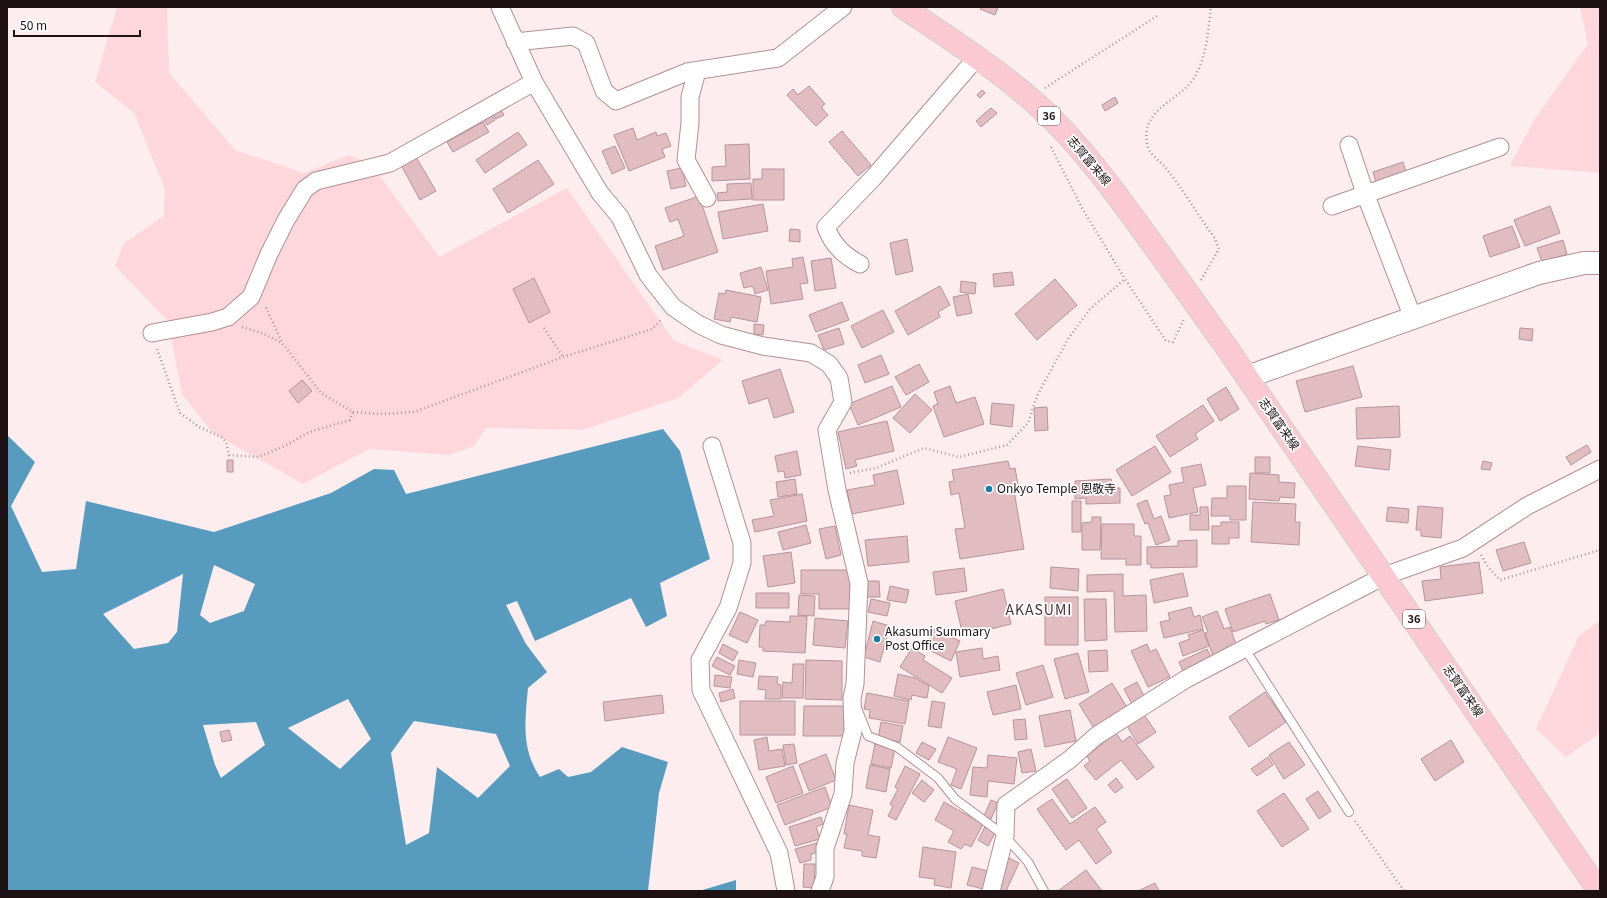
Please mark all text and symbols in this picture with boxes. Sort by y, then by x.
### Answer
scale bar [14,12,140,38]
text: 50 m [20,16,47,33]
road number: 36 [1038,107,1060,125]
street label: 志賀富来線 [1064,132,1116,188]
street label: 志賀富来線 [1256,394,1304,453]
place label: Onkyo Temple 恩敬寺 [997,479,1116,496]
marker: Onkyo Temple 恩敬寺 [984,484,994,494]
district label: AKASUMI [1006,599,1072,619]
road number: 36 [1403,610,1425,628]
place label: Akasumi Summary Post Office [885,622,991,653]
marker: Akasumi Summary Post Office [872,634,882,644]
street label: 志賀富来線 [1440,661,1488,720]

